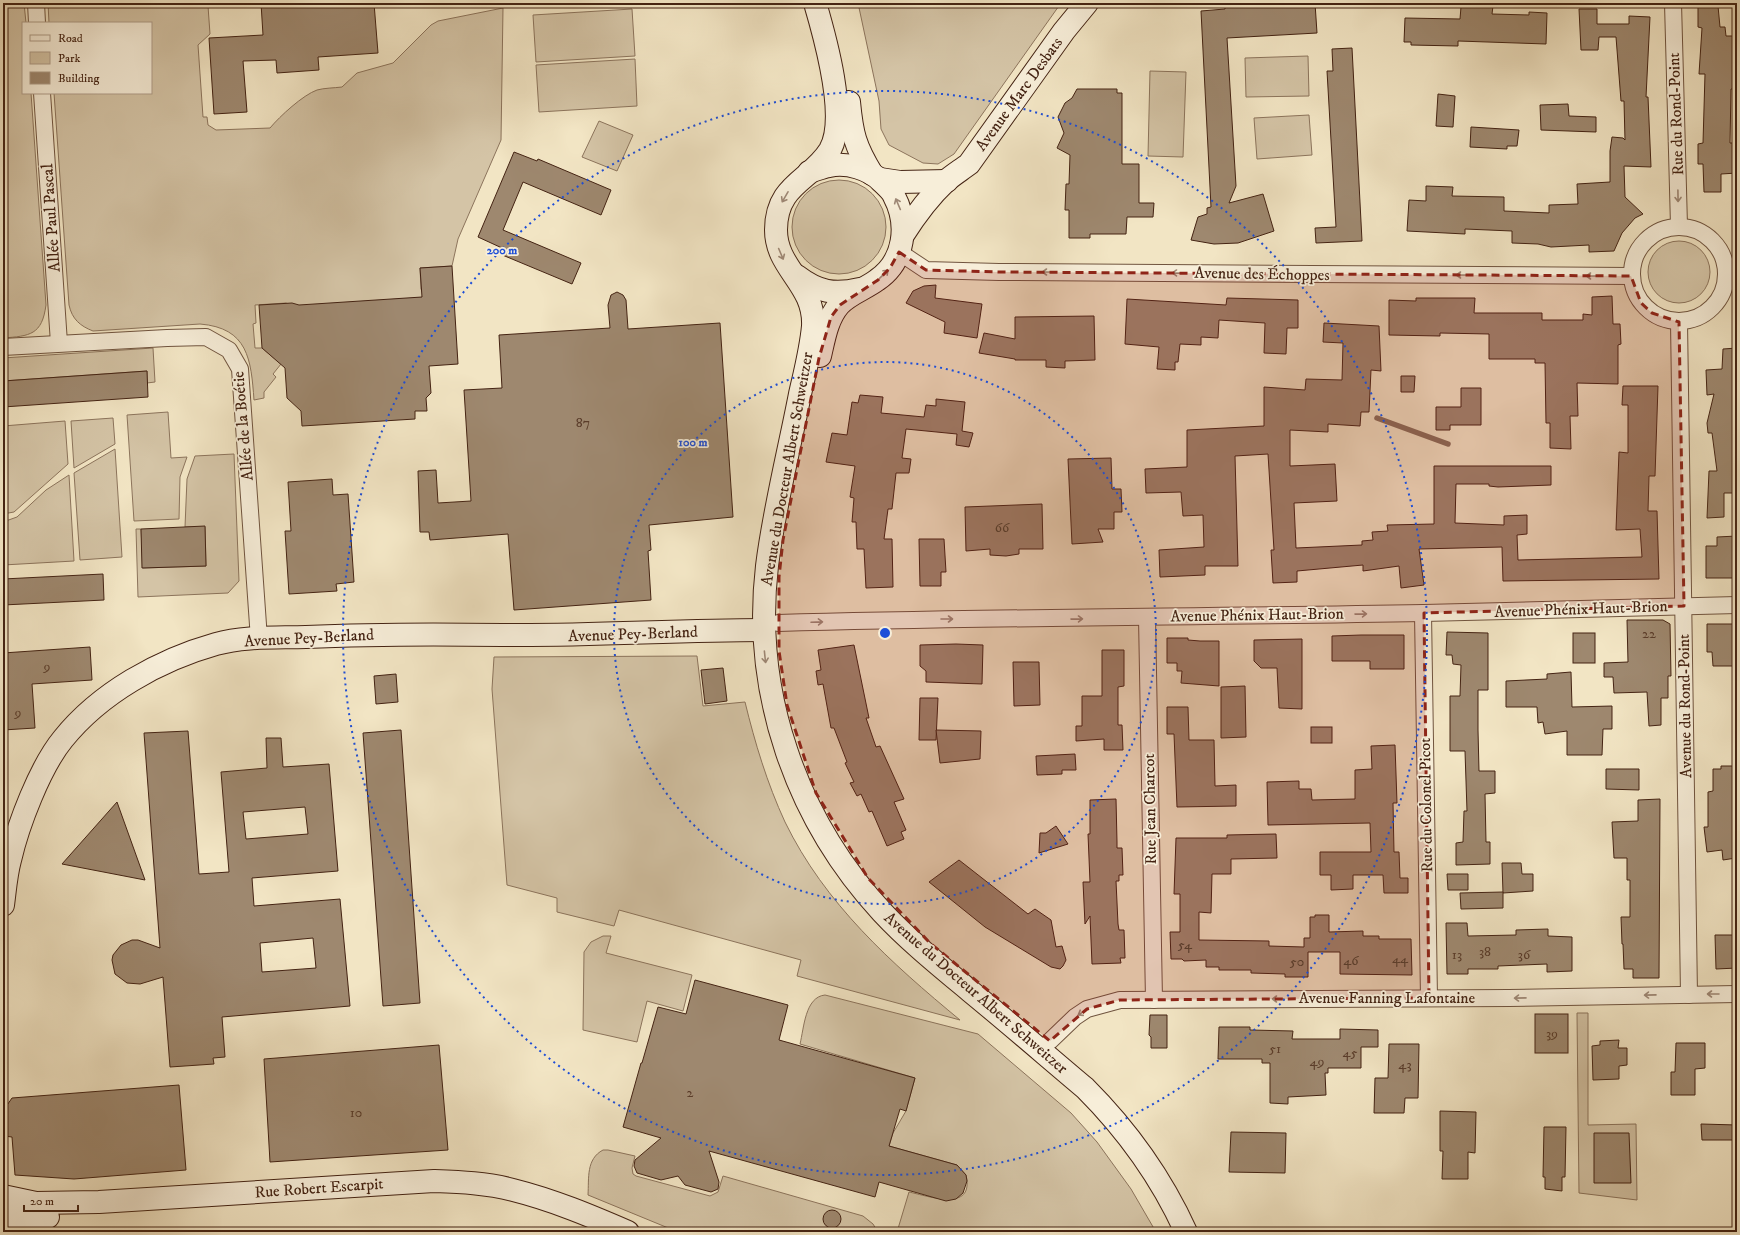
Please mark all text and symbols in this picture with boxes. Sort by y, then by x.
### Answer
legend [22,22,152,94]
text: Road [58,31,83,46]
street label: Avenue Marc Desbats [971,33,1067,155]
text: Park [58,51,80,66]
street label: Rue du Rond-Point [1664,52,1688,176]
text: Building [58,71,99,86]
street label: Allée Paul Pascal [37,163,65,273]
one-way arrow [1674,189,1682,202]
one-way arrow [781,191,789,203]
one-way arrow [893,199,901,211]
text: 200 m [487,243,517,258]
one-way arrow [778,248,785,260]
street label: Avenue des Échoppes [1194,263,1330,285]
one-way arrow [1042,268,1055,276]
one-way arrow [879,269,889,279]
one-way arrow [1172,269,1185,277]
one-way arrow [1456,271,1469,279]
one-way arrow [1586,272,1599,280]
street label: Avenue du Docteur Albert Schweitzer [757,351,817,587]
street label: Allée de la Boétie [228,370,258,482]
house number: 87 [576,414,590,432]
text: 100 m [679,435,707,450]
house number: 66 [995,519,1010,537]
street label: Avenue Phénix Haut-Brion [1494,596,1669,622]
street label: Avenue Phénix Haut-Brion [1170,603,1345,627]
one-way arrow [1354,610,1367,617]
one-way arrow [940,615,953,623]
one-way arrow [1070,615,1083,622]
one-way arrow [810,618,823,625]
street label: Avenue Pey-Berland [568,622,698,646]
street label: Avenue Pey-Berland [244,625,374,651]
house number: 22 [1642,625,1656,643]
centre of rings [878,626,892,640]
street label: Avenue du Rond-Point [1674,634,1696,778]
one-way arrow [762,650,769,663]
house number: 9 [43,658,51,676]
house number: 9 [14,704,22,722]
street label: Rue du Colonel Picot [1415,737,1437,873]
street label: Rue Jean Charcot [1139,753,1161,865]
street label: Avenue du Docteur Albert Schweitzer [880,908,1072,1078]
house number: 54 [1178,936,1193,954]
house number: 38 [1479,943,1491,961]
house number: 13 [1452,946,1462,964]
house number: 36 [1518,946,1531,964]
house number: 44 [1392,950,1409,968]
house number: 46 [1343,952,1359,970]
house number: 50 [1290,953,1304,971]
street label: Avenue Fanning Lafontaine [1299,988,1476,1008]
one-way arrow [1707,990,1720,998]
one-way arrow [1644,991,1657,999]
one-way arrow [1514,994,1527,1001]
one-way arrow [1272,995,1285,1003]
one-way arrow [1078,1007,1089,1016]
house number: 39 [1546,1025,1558,1043]
house number: 51 [1269,1040,1281,1058]
house number: 45 [1343,1044,1358,1062]
house number: 49 [1309,1053,1325,1071]
house number: 43 [1398,1056,1412,1074]
house number: 2 [687,1084,694,1102]
house number: 10 [350,1104,362,1122]
street label: Rue Robert Escarpit [254,1174,384,1202]
scale bar [24,1187,78,1213]
text: 20 m [30,1194,54,1209]

